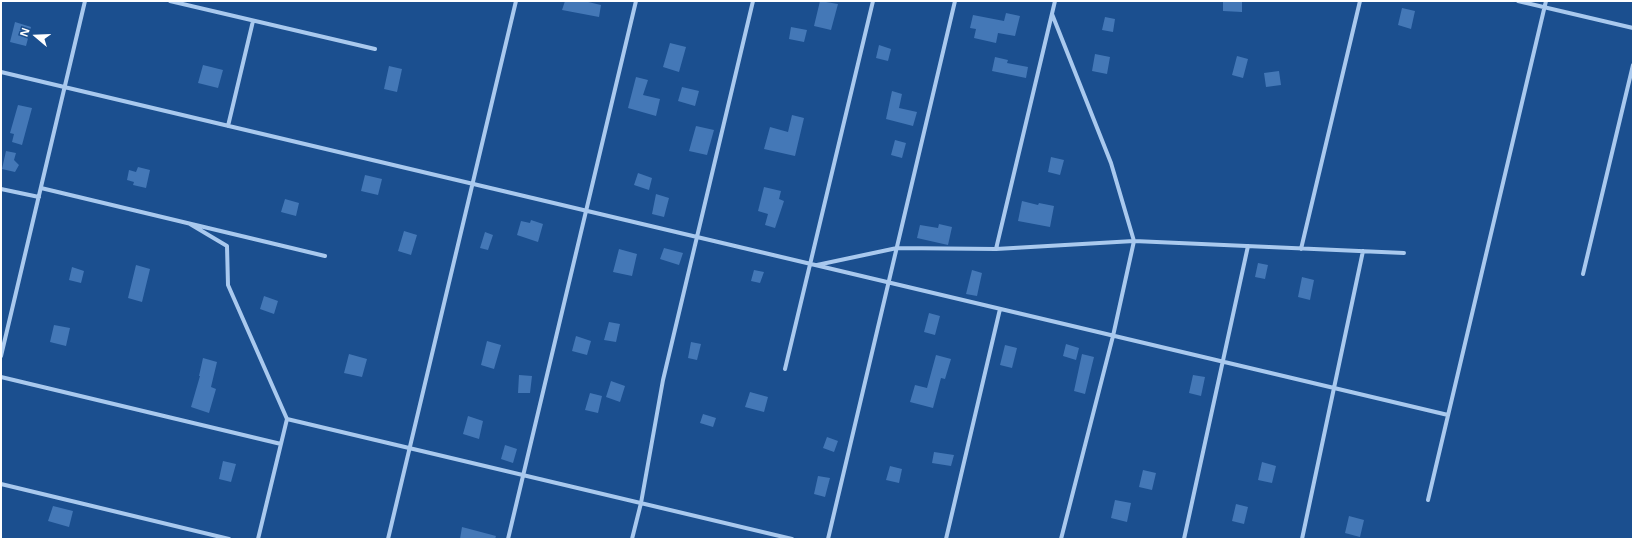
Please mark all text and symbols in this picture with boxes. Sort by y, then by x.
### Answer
north arrow [16,16,56,56]
text: N [16,25,33,39]

